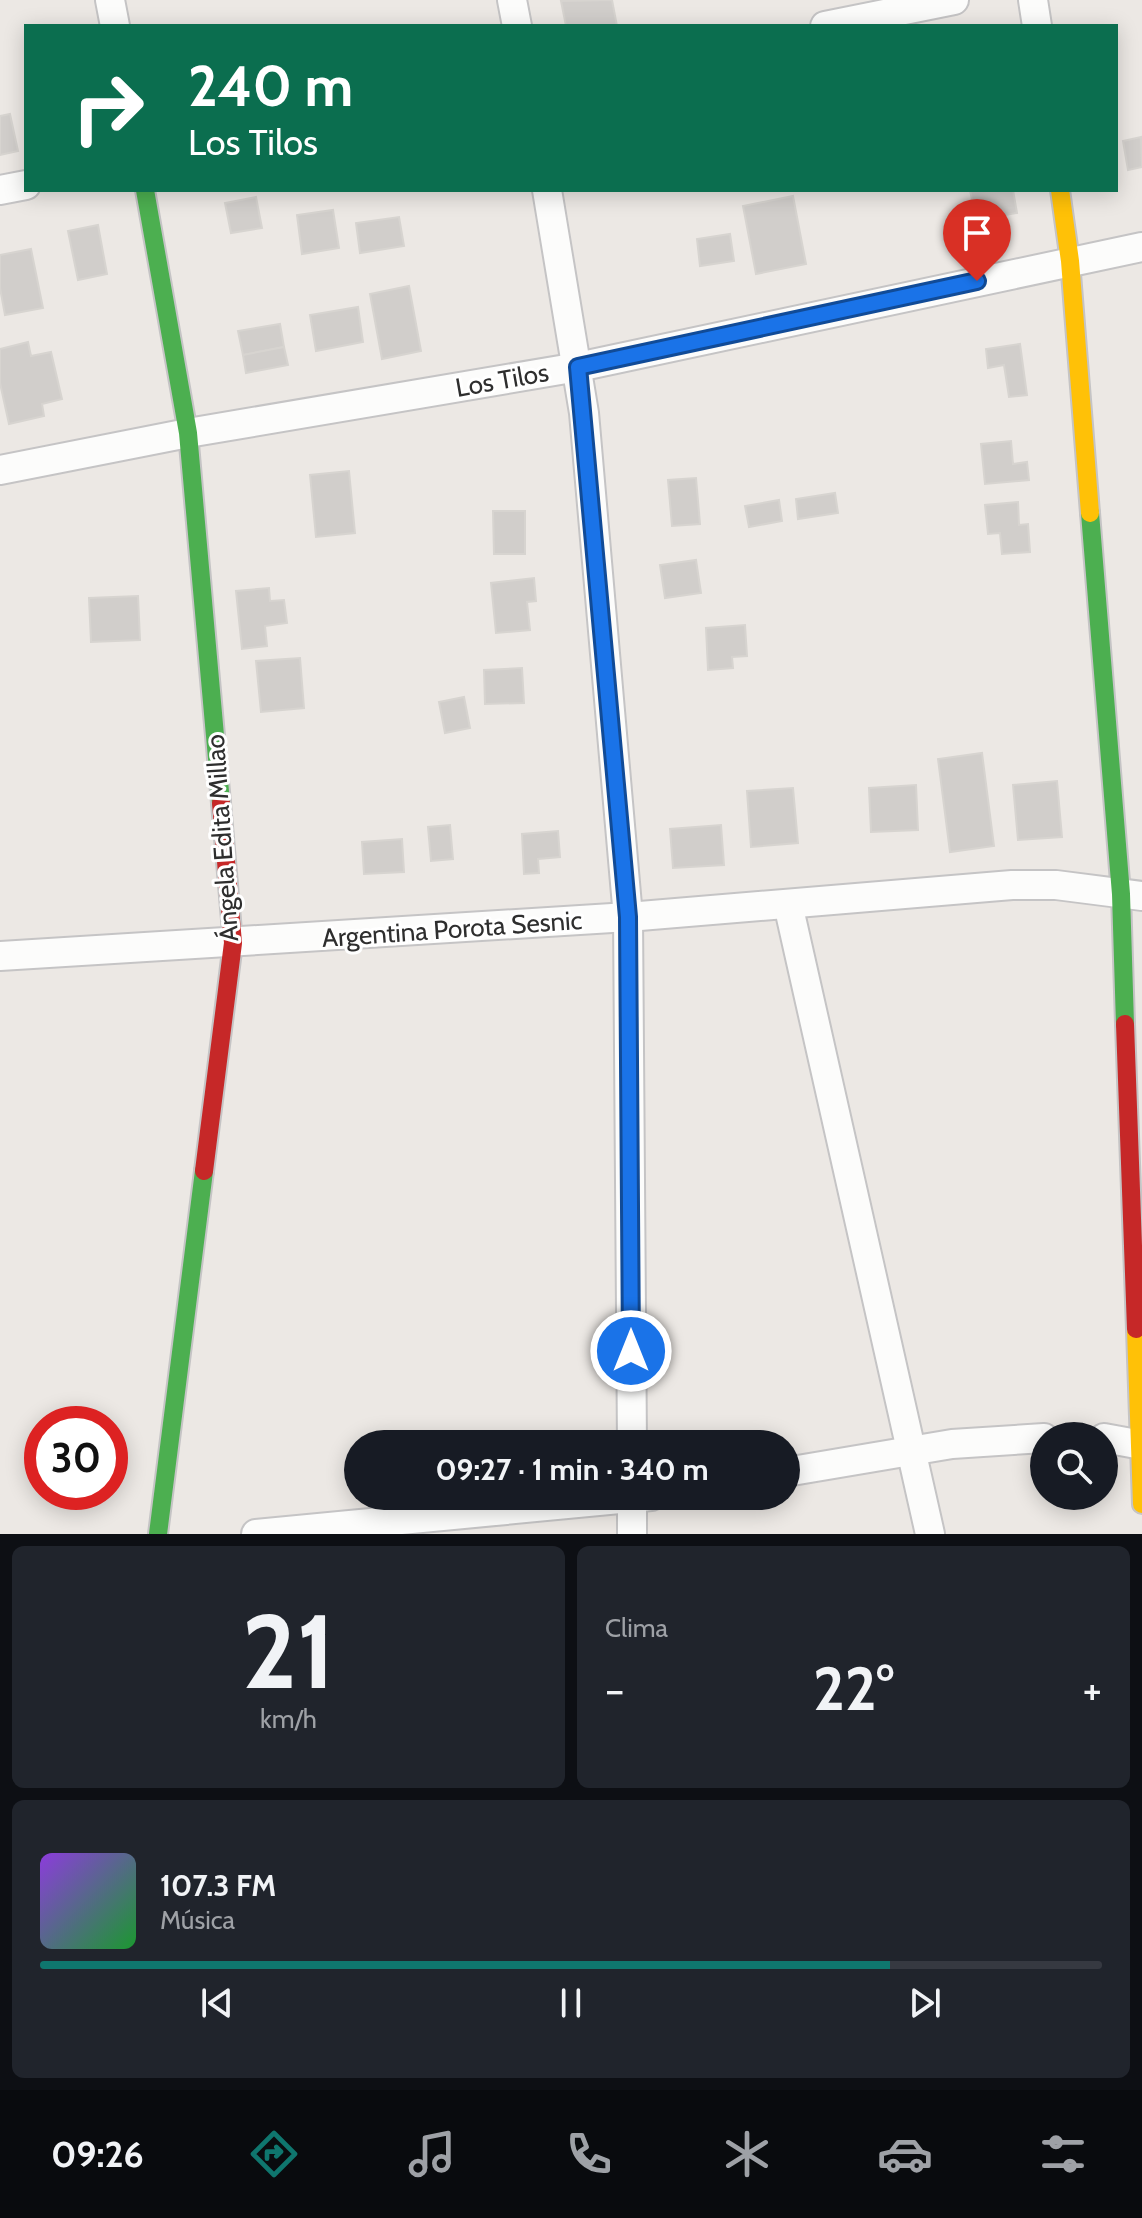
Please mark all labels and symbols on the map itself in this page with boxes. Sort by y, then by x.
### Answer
pin [943,199,1011,281]
street label: Los Tilos [453,356,551,404]
street label: Ángela Edita Millao [199,733,245,943]
street label: Argentina Porota Sesnic [321,904,583,954]
position arrow [589,1309,673,1393]
speed limit sign: 30 [24,1406,128,1510]

